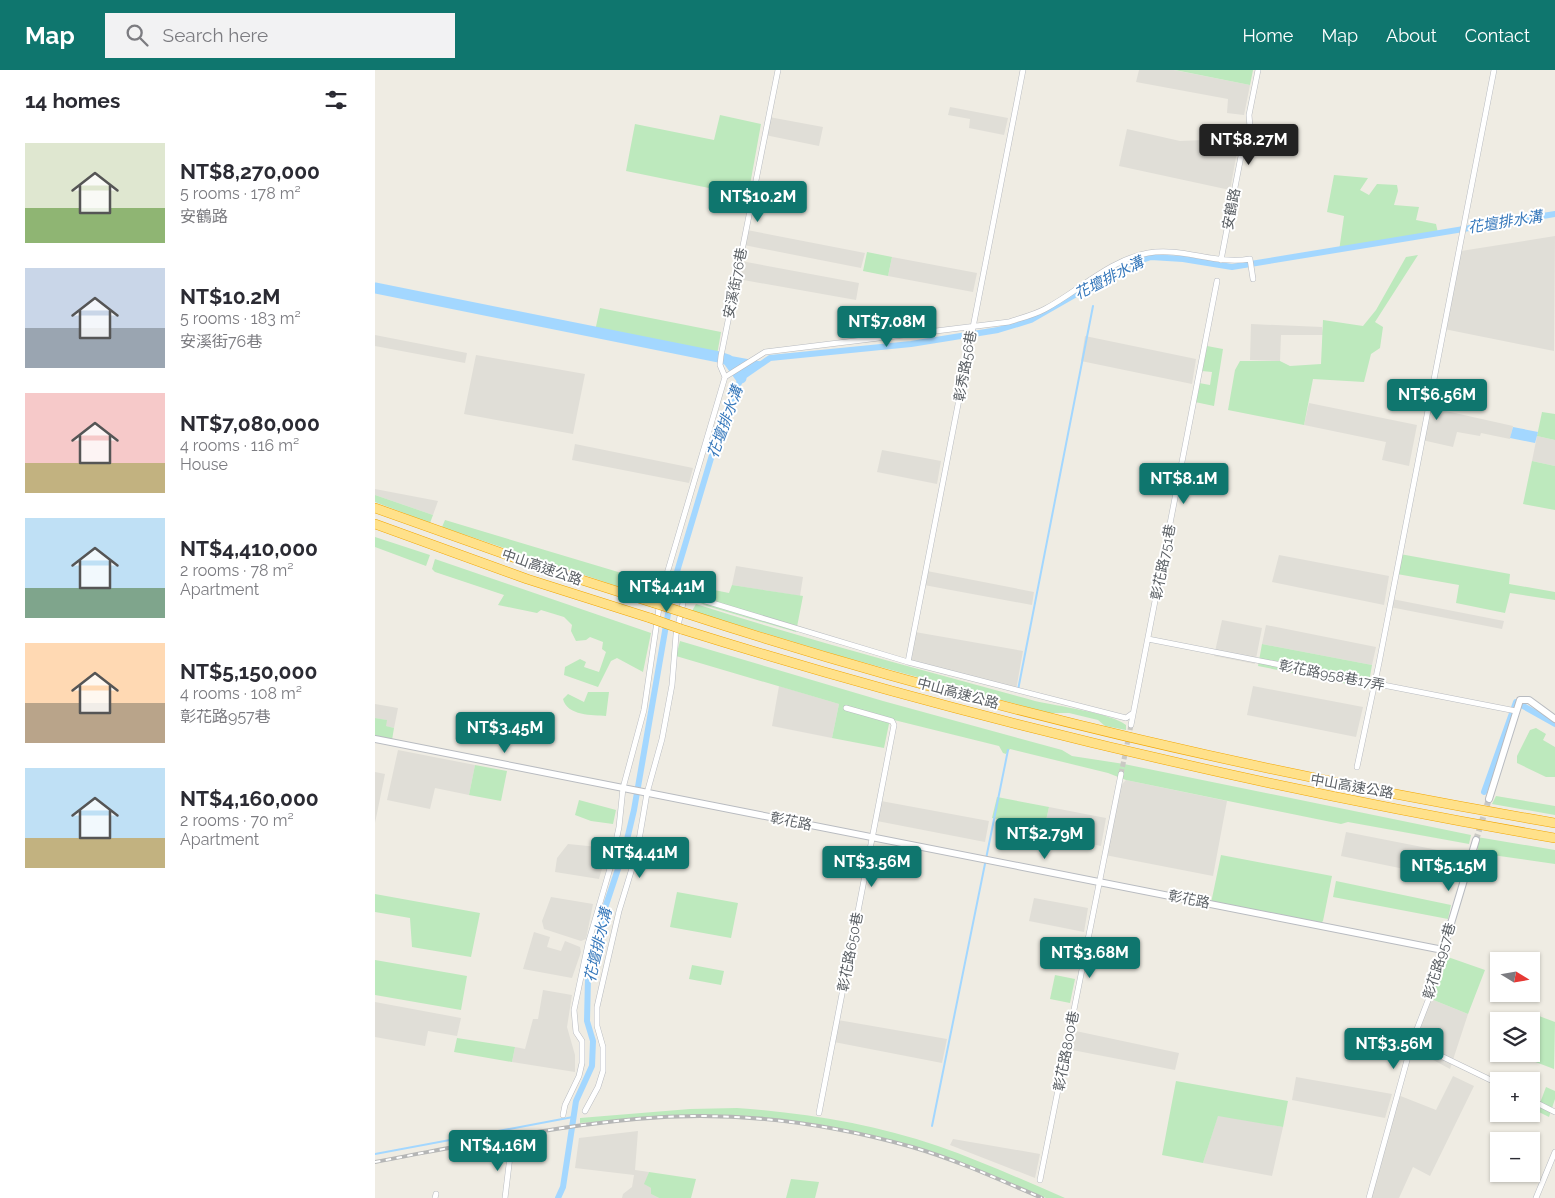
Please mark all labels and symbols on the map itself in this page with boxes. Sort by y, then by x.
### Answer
pin: NT$8.27M [1197,124,1301,166]
pin: NT$10.2M [706,180,810,223]
street label: 安鶴路 [1219,187,1243,231]
water label: 花壇排水溝 [1467,207,1545,237]
street label: 安溪街76巷 [720,246,750,320]
water label: 花壇排水溝 [1071,252,1148,303]
pin: NT$7.08M [835,306,939,348]
street label: 彰秀路56巷 [951,329,979,403]
pin: NT$6.56M [1385,378,1489,421]
water label: 花壇排水溝 [704,382,747,460]
pin: NT$8.1M [1138,462,1230,505]
street label: 彰花路751巷 [1148,523,1178,601]
street label: 中山高速公路 [500,546,584,588]
pin: NT$4.41M [615,570,719,613]
street label: 彰花路958巷17弄 [1278,657,1386,693]
street label: 中山高速公路 [915,674,1001,712]
pin: NT$3.45M [453,712,557,754]
street label: 中山高速公路 [1309,771,1395,801]
street label: 彰花路 [769,809,813,833]
pin: NT$2.79M [993,818,1097,860]
pin: NT$4.41M [588,836,692,879]
pin: NT$3.56M [820,846,924,888]
pin: NT$5.15M [1397,850,1501,892]
street label: 彰花路 [1167,887,1211,911]
water label: 花壇排水溝 [581,904,616,984]
street label: 彰花路650巷 [834,911,866,993]
street label: 彰花路957巷 [1420,921,1458,1001]
pin: NT$3.68M [1038,936,1142,979]
north arrow [1490,952,1540,1002]
street label: 彰花路800巷 [1050,1009,1082,1093]
pin: NT$3.56M [1342,1028,1446,1070]
pin: NT$4.16M [446,1130,550,1172]

